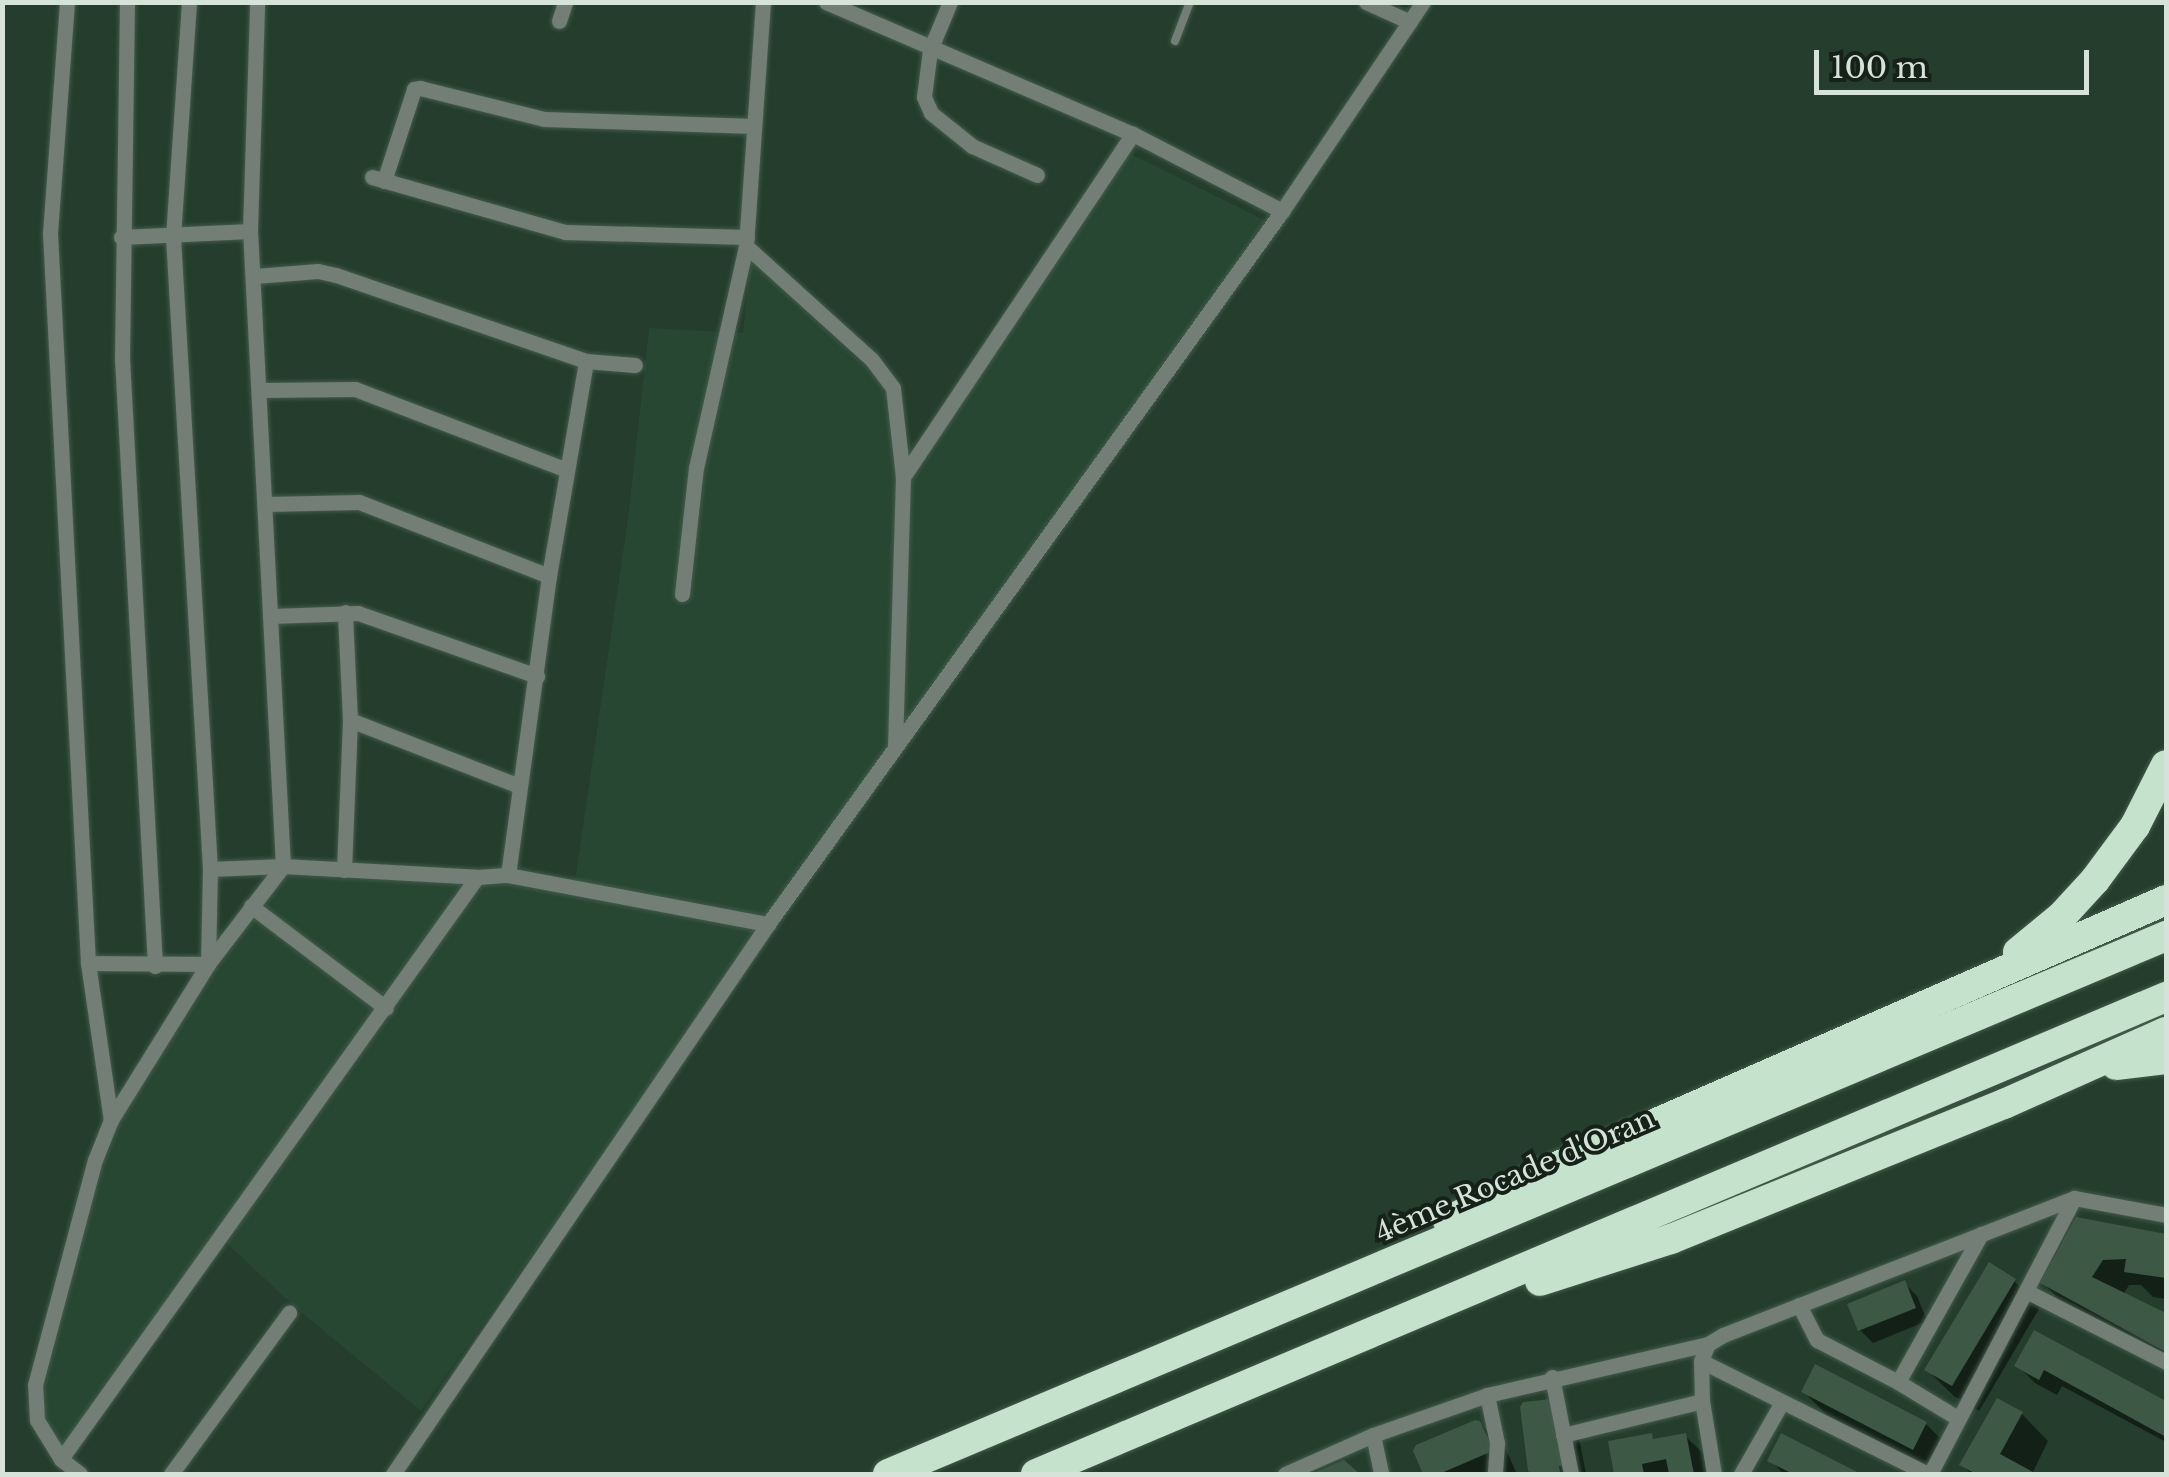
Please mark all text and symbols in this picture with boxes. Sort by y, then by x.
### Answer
scale bar [1819,30,2094,92]
text: 100 m [1831,49,1928,86]
street label: 4ème Rocade d'Oran [1371,1102,1659,1250]

